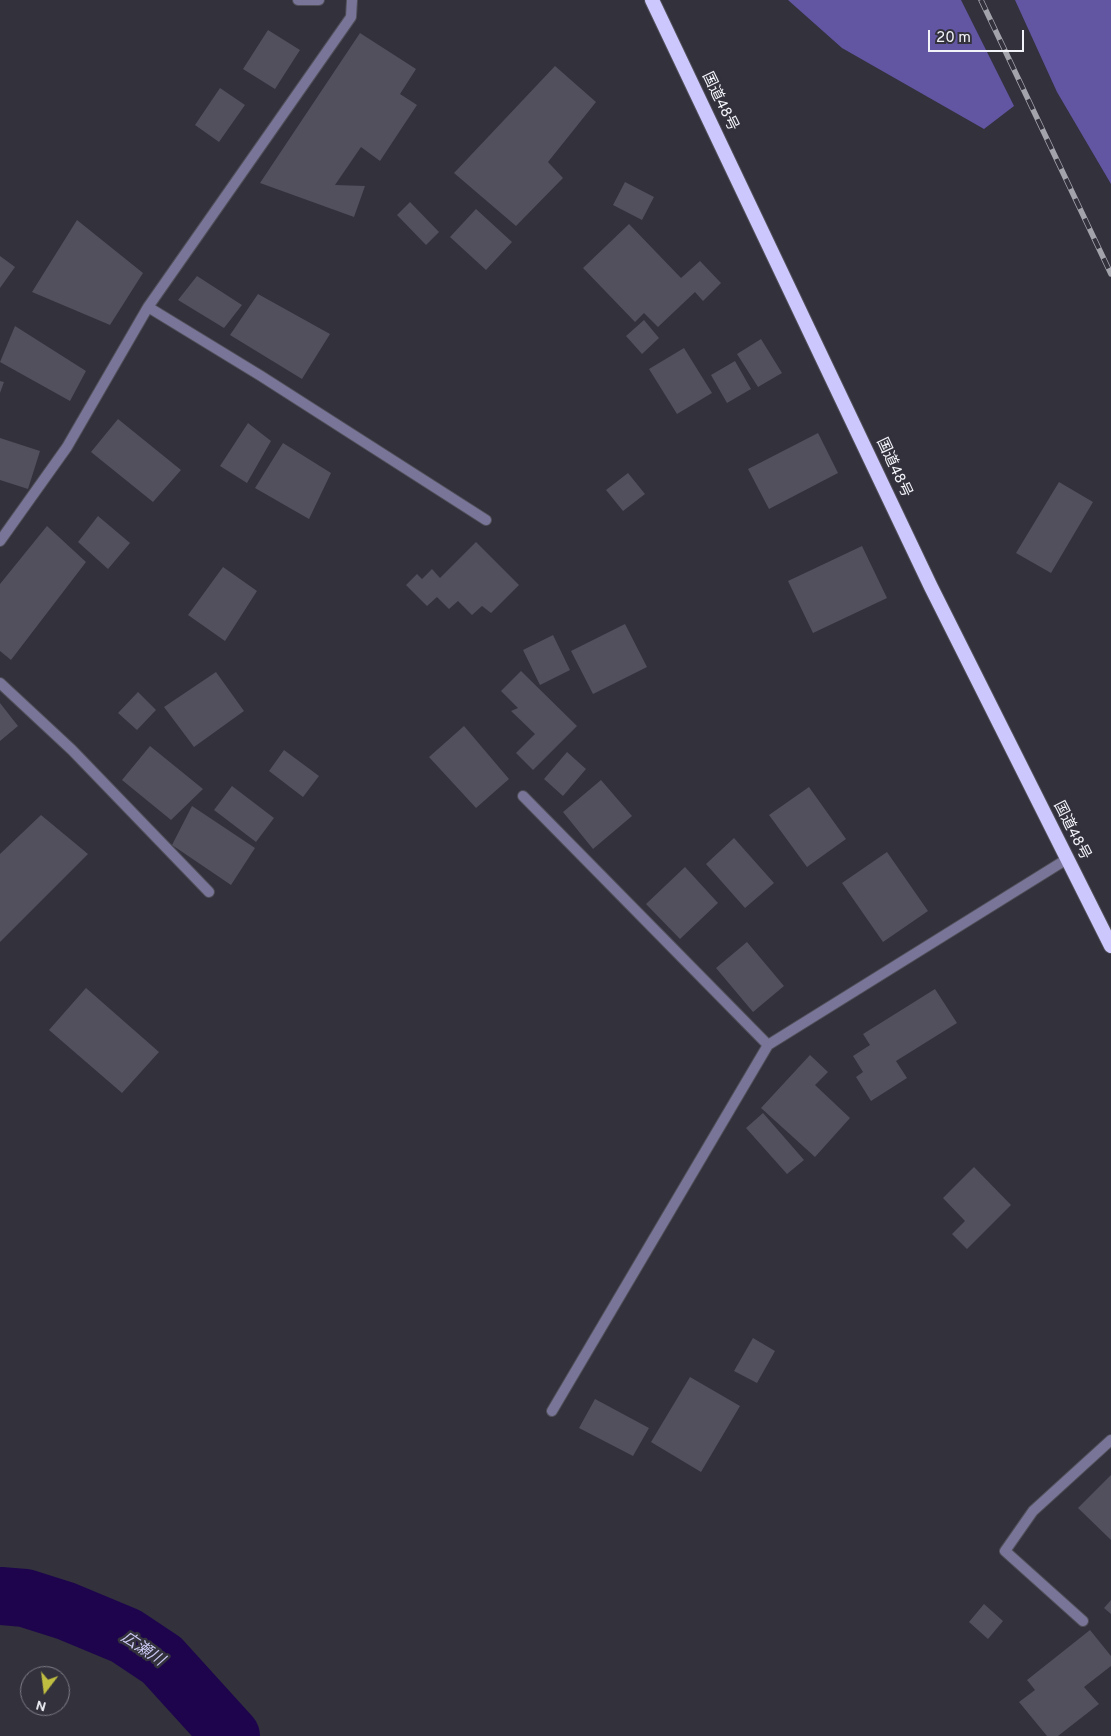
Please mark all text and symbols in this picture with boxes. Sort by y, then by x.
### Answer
scale bar [931,20,1027,52]
text: 20 m [936,29,971,48]
street label: 国道48号 [697,70,741,134]
street label: 国道48号 [871,435,915,501]
street label: 国道48号 [1049,799,1093,863]
water label: 広瀬川 [117,1629,167,1671]
north arrow [20,1666,70,1716]
text: N [34,1695,48,1715]

